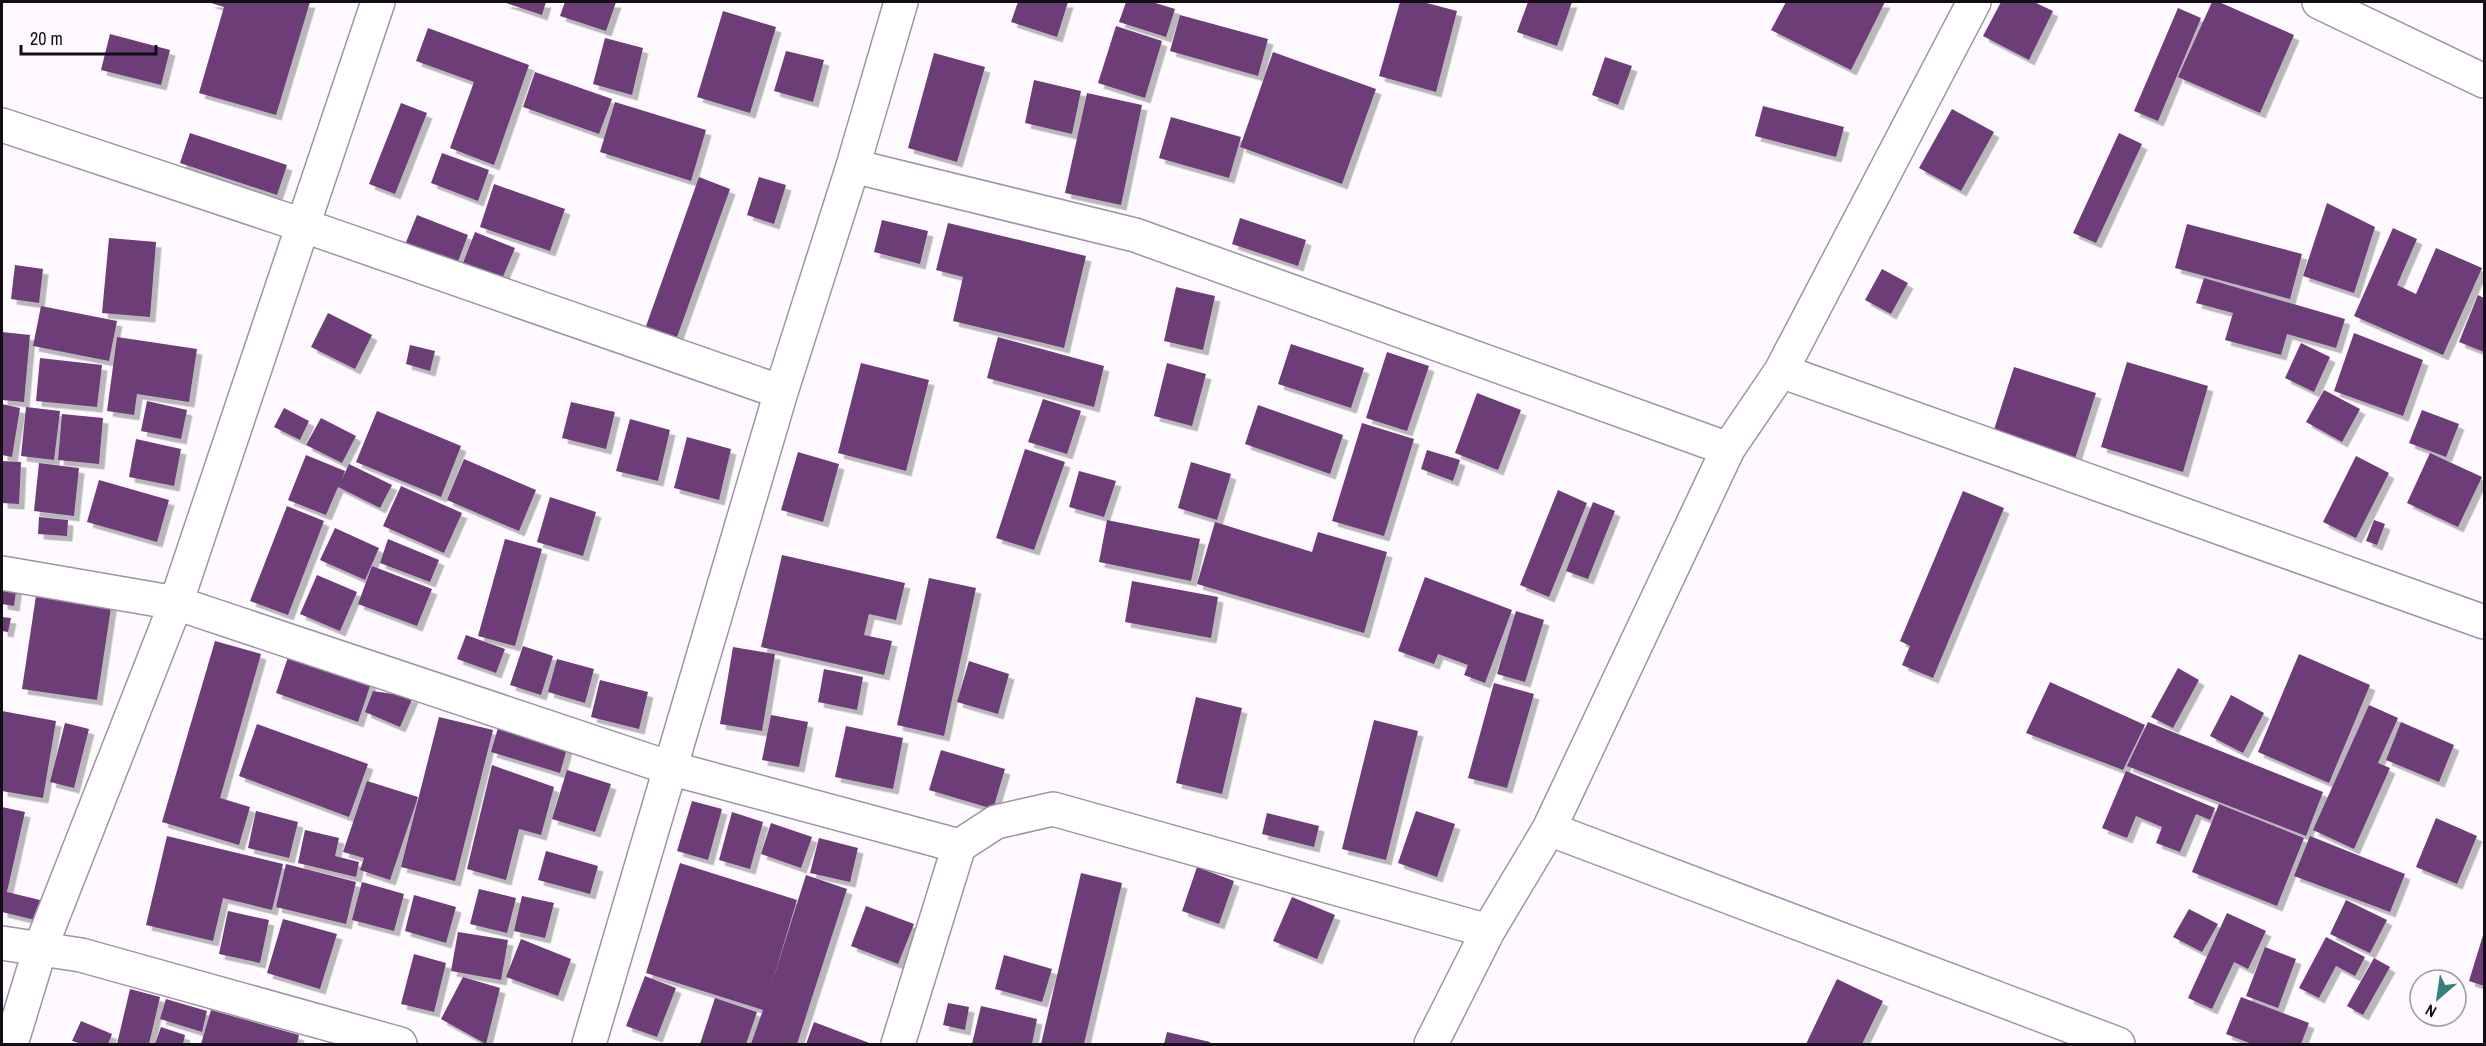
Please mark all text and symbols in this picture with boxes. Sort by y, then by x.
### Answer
scale bar [21,18,156,56]
text: 20 m [30,26,63,51]
north arrow [2408,968,2468,1028]
text: N [2421,999,2440,1023]

